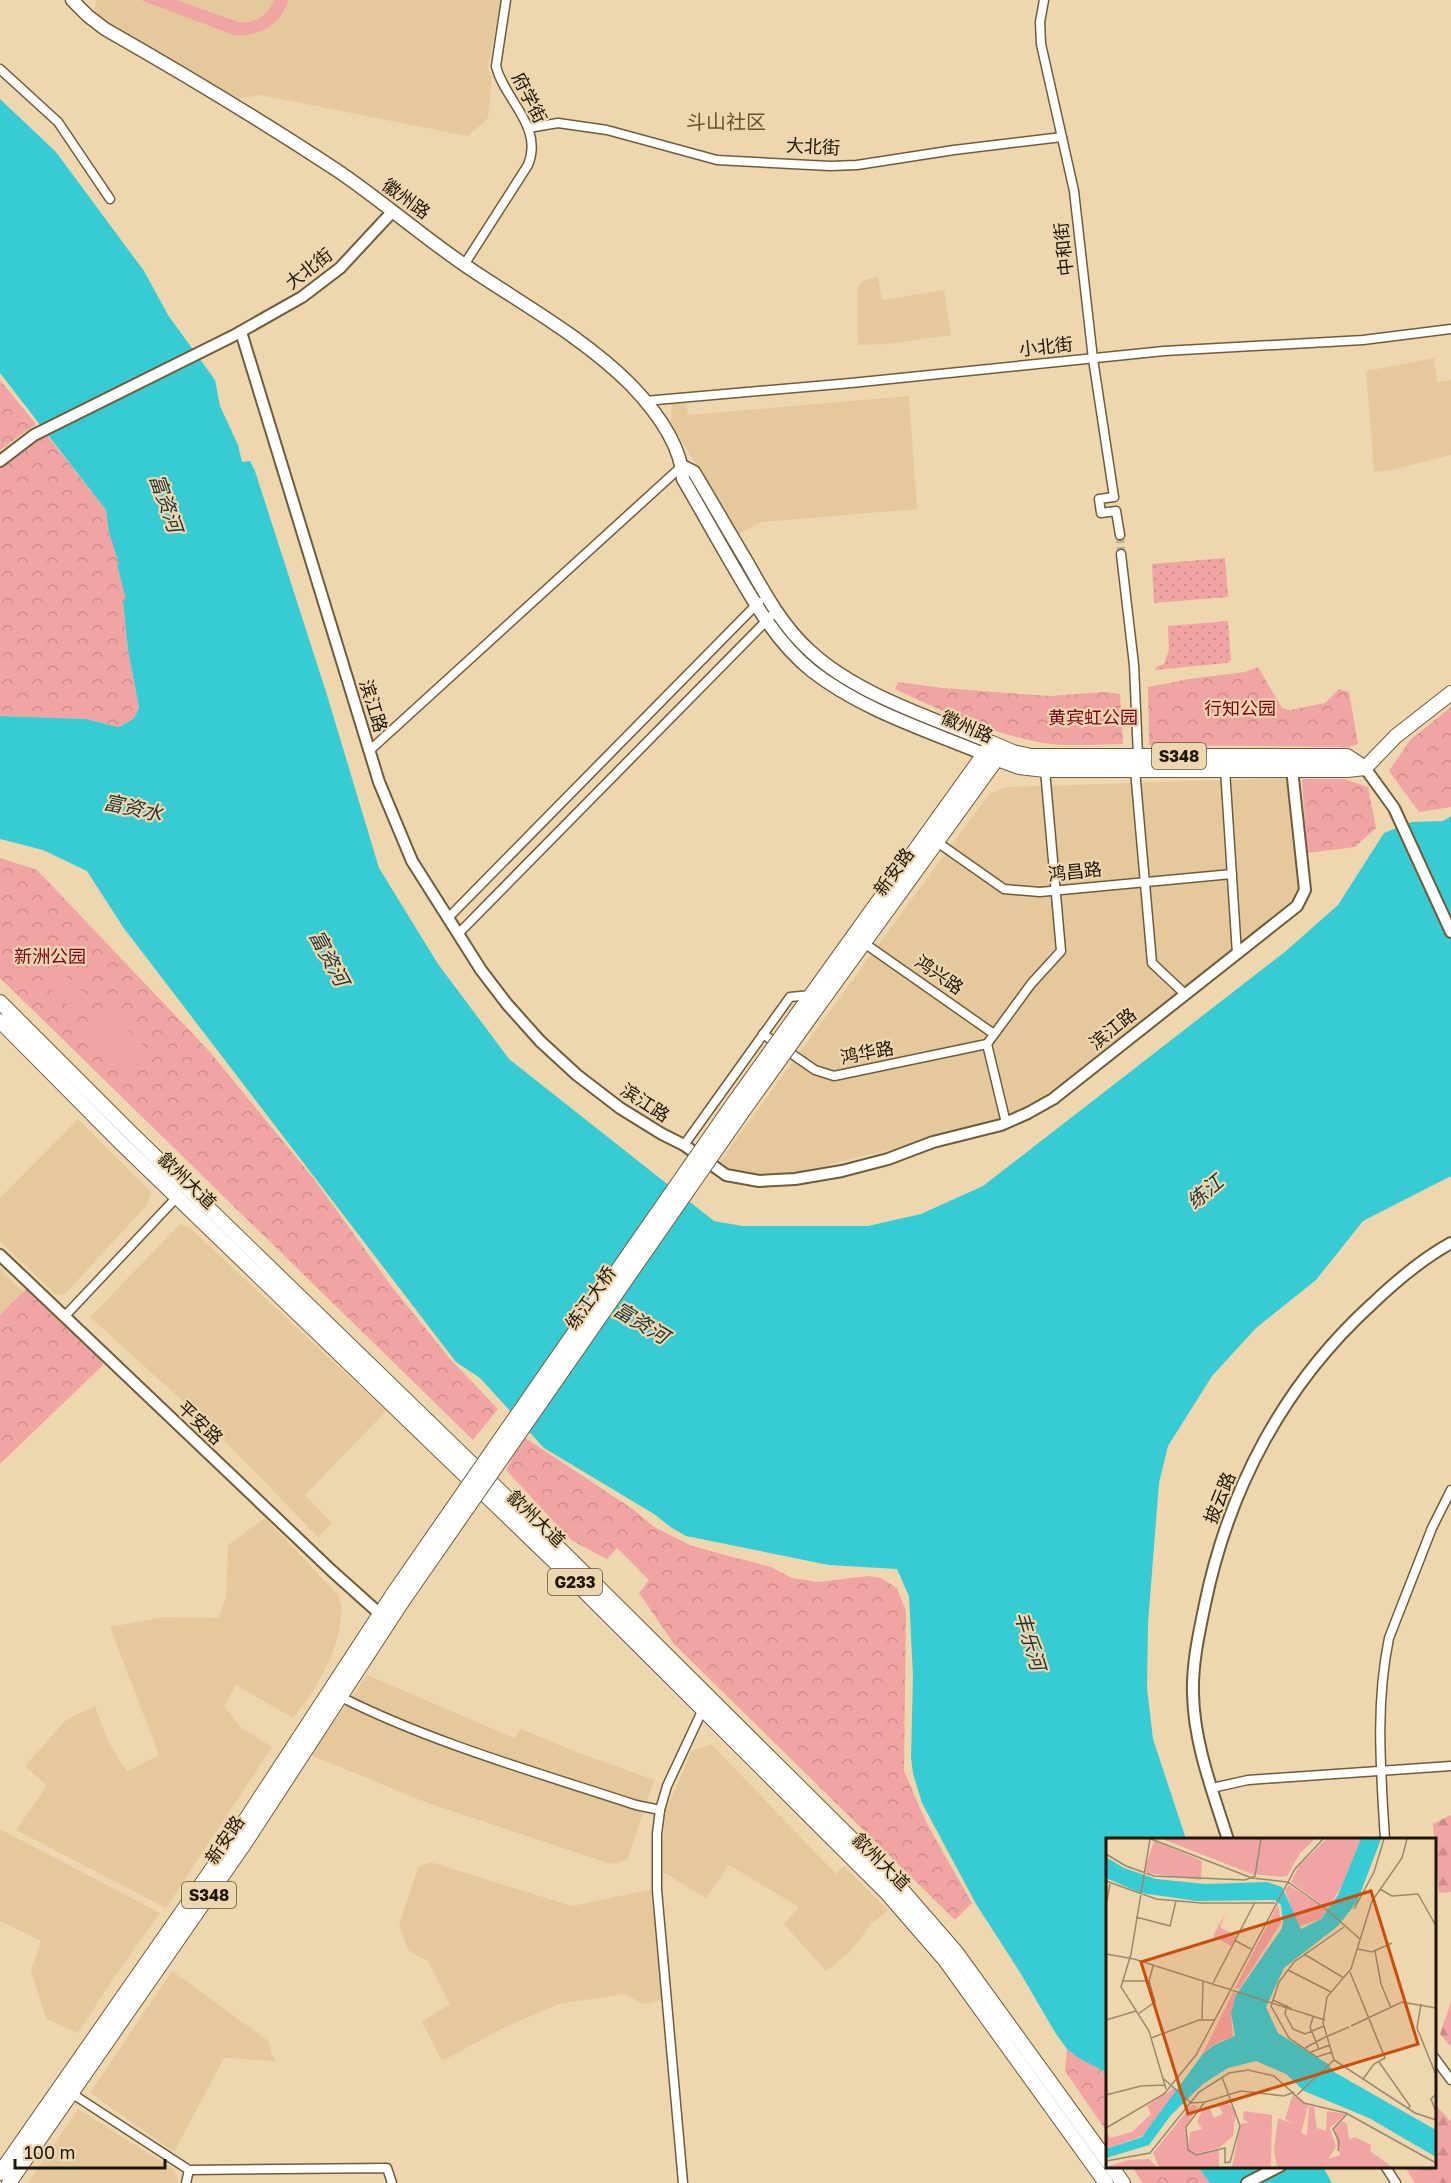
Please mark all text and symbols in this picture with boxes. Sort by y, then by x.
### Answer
street label: 府学街 [508,68,552,127]
district label: 斗山社区 [686,109,766,133]
street label: 大北街 [786,134,841,158]
street label: 徽州路 [378,173,435,223]
street label: 中和街 [1049,221,1077,277]
street label: 大北街 [280,243,336,294]
street label: 小北街 [1018,332,1074,360]
water label: 富资河 [146,470,189,539]
street label: 滨江路 [356,677,392,735]
park label: 行知公园 [1204,697,1276,719]
street label: 徽州路 [938,705,997,747]
park label: 黄宾虹公园 [1048,706,1138,728]
road number: S348 [1152,743,1206,769]
water label: 富资水 [101,789,166,825]
street label: 新安路 [868,843,918,900]
street label: 鸿昌路 [1047,857,1103,885]
water label: 富资河 [305,925,356,993]
park label: 新洲公园 [14,945,86,967]
street label: 鸿兴路 [911,950,968,999]
street label: 滨江路 [1084,1003,1140,1054]
street label: 鸿华路 [838,1036,895,1068]
street label: 滨江路 [617,1078,674,1126]
street label: 歙州大道 [154,1147,221,1213]
water label: 练江 [1181,1168,1229,1213]
street label: 练江大桥 [561,1262,620,1333]
water label: 富资河 [610,1296,677,1350]
street label: 平安路 [173,1396,228,1449]
street label: 披云路 [1199,1468,1239,1527]
street label: 歙州大道 [503,1485,570,1551]
road number: G233 [548,1569,602,1595]
water label: 丰乐河 [1011,1609,1052,1677]
street label: 新安路 [200,1811,248,1868]
street label: 歙州大道 [848,1828,915,1895]
inset map [1106,1838,1436,2168]
road number: S348 [182,1882,236,1908]
scale bar [15,2132,165,2170]
text: 100 m [24,2141,75,2163]

